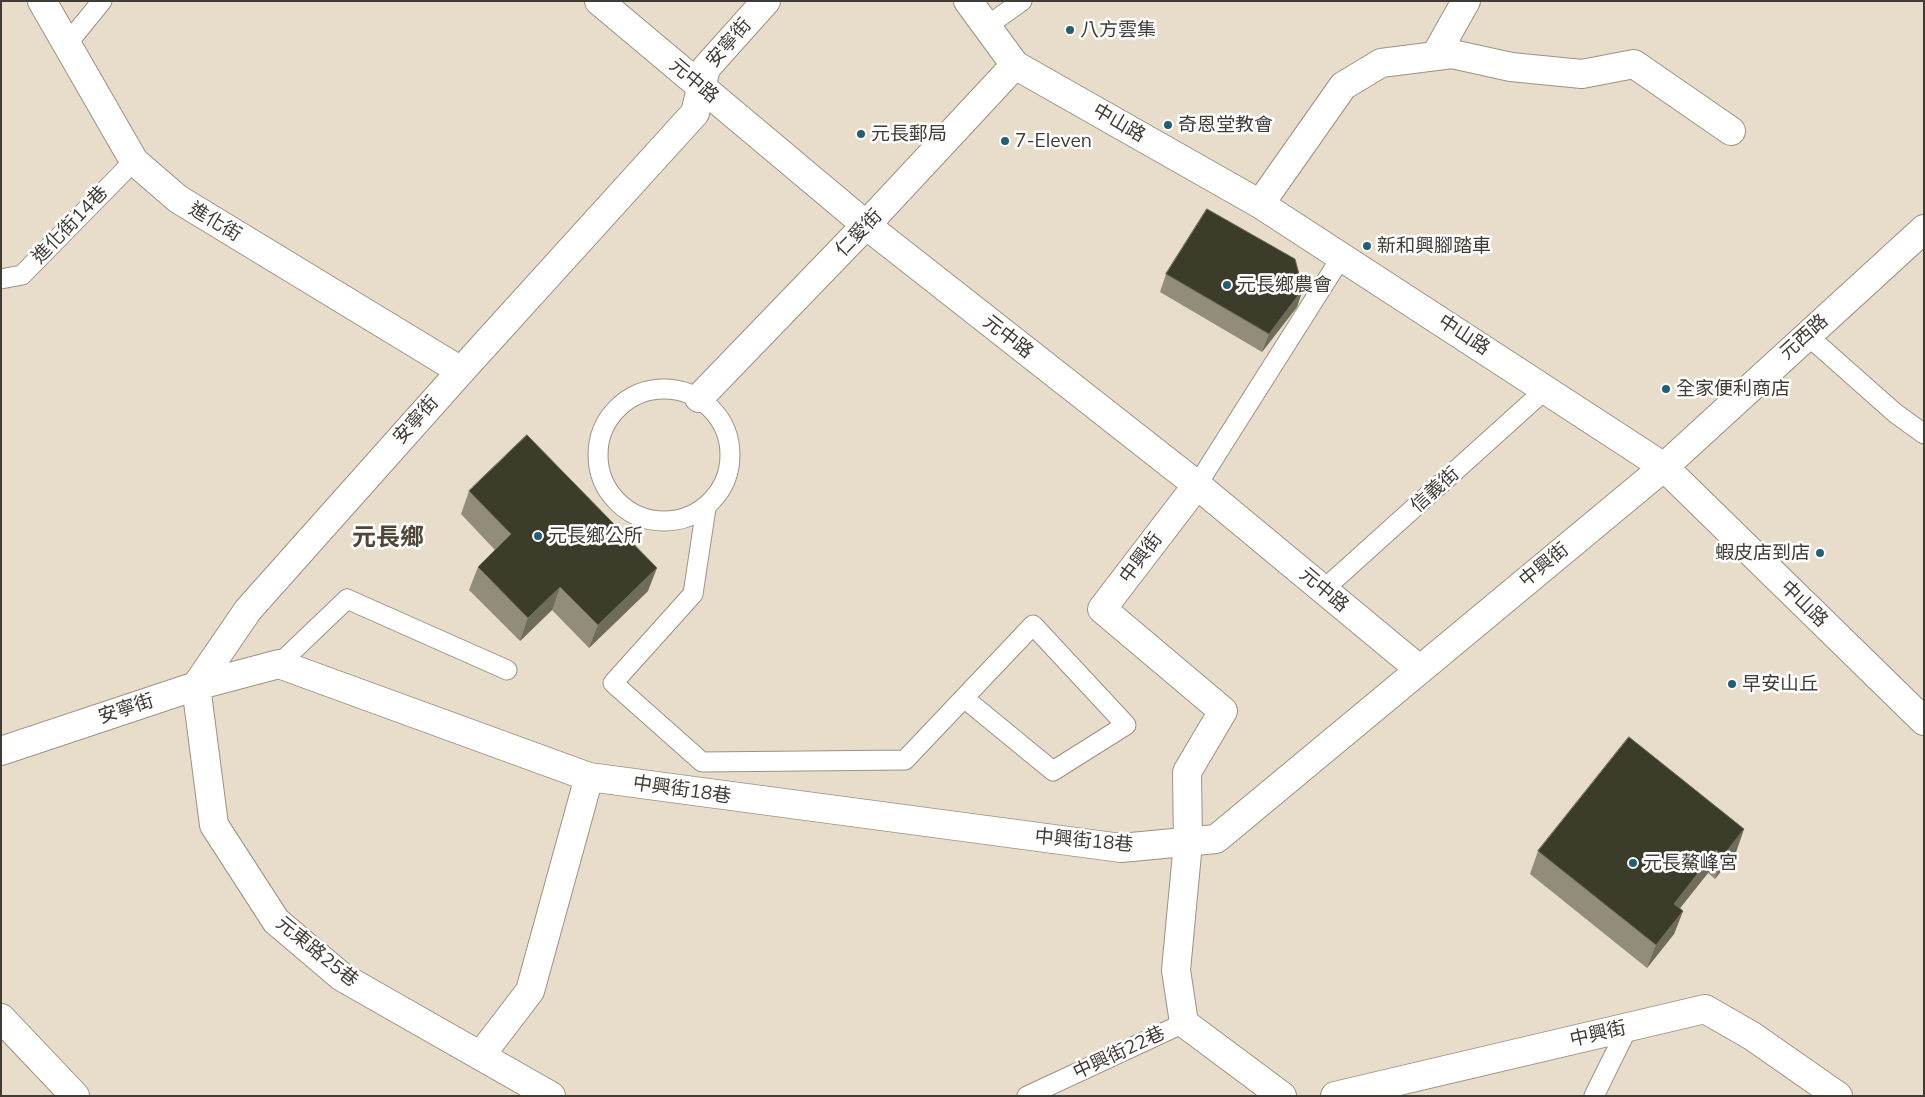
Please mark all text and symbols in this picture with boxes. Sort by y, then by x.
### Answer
street label: 安寧街 [702,14,756,72]
place label: 八方雲集 [1080,19,1156,41]
marker: 八方雲集 [1064,24,1076,36]
street label: 元中路 [665,54,723,108]
street label: 中山路 [1089,99,1149,147]
place label: 奇恩堂教會 [1178,114,1273,136]
marker: 奇恩堂教會 [1162,119,1174,131]
place label: 元長郵局 [871,123,947,145]
marker: 元長郵局 [855,128,867,140]
place label: 7-Eleven [1015,130,1092,152]
marker: 7-Eleven [999,135,1011,147]
street label: 進化街14巷 [27,182,113,268]
street label: 進化街 [185,198,245,246]
street label: 仁愛街 [831,205,887,261]
place label: 新和興腳踏車 [1377,235,1491,257]
marker: 新和興腳踏車 [1361,240,1373,252]
place label: 元長鄉農會 [1237,274,1332,296]
marker: 元長鄉農會 [1221,279,1233,291]
street label: 元西路 [1775,309,1833,365]
street label: 元中路 [979,310,1037,364]
street label: 中山路 [1434,310,1494,360]
place label: 全家便利商店 [1676,378,1790,400]
marker: 全家便利商店 [1660,383,1672,395]
street label: 安寧街 [388,391,444,449]
street label: 信義街 [1406,462,1464,518]
district label: 元長鄉 [352,524,424,552]
place label: 元長鄉公所 [548,525,643,547]
street label: 中興街 [1115,528,1167,588]
marker: 元長鄉公所 [532,530,544,542]
street label: 中興街 [1515,538,1573,592]
place label: 蝦皮店到店 [1715,542,1810,564]
marker: 蝦皮店到店 [1814,547,1826,559]
street label: 元中路 [1295,563,1353,617]
street label: 中山路 [1776,576,1832,632]
place label: 早安山丘 [1742,673,1818,695]
marker: 早安山丘 [1726,678,1738,690]
street label: 安寧街 [95,689,157,729]
street label: 中興街18巷 [631,772,733,808]
street label: 中興街18巷 [1034,825,1134,857]
place label: 元長鰲峰宮 [1643,852,1738,874]
marker: 元長鰲峰宮 [1627,857,1639,869]
street label: 元東路25巷 [271,912,363,992]
street label: 中興街 [1568,1016,1628,1052]
street label: 中興街22巷 [1069,1022,1169,1084]

